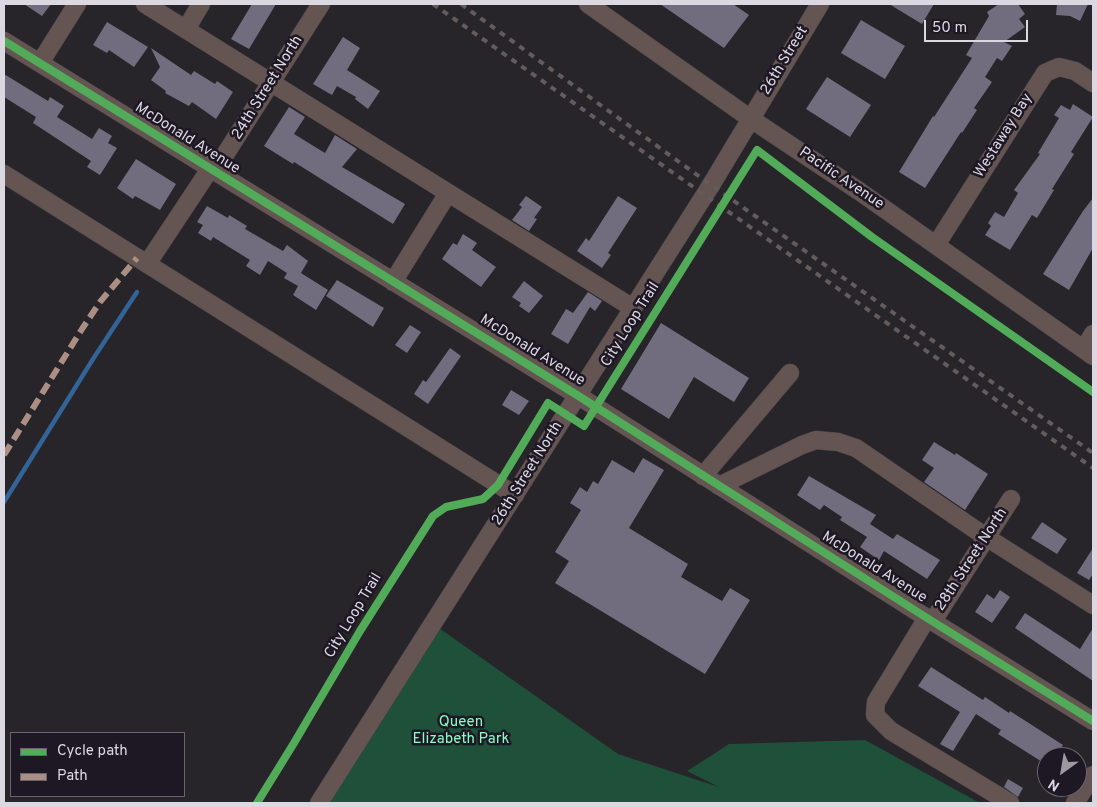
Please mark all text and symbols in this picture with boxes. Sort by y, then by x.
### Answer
scale bar [927,10,1031,42]
text: 50 m [932,19,967,38]
street label: 26th Street [758,23,812,99]
street label: 24th Street North [229,33,307,143]
street label: Westaway Bay [971,91,1037,181]
street label: McDonald Avenue [131,99,243,179]
street label: Pacific Avenue [795,144,887,214]
street label: City Loop Trail [598,279,664,371]
street label: McDonald Avenue [476,311,588,391]
street label: 26th Street North [489,419,567,529]
street label: 28th Street North [932,505,1012,615]
street label: McDonald Avenue [818,528,930,608]
street label: City Loop Trail [321,570,387,662]
park label: Queen Elizabeth Park [412,714,510,749]
legend [10,732,185,797]
text: Cycle path [57,742,128,761]
north arrow [1037,747,1087,797]
text: Path [57,767,88,786]
text: N [1046,774,1063,794]

